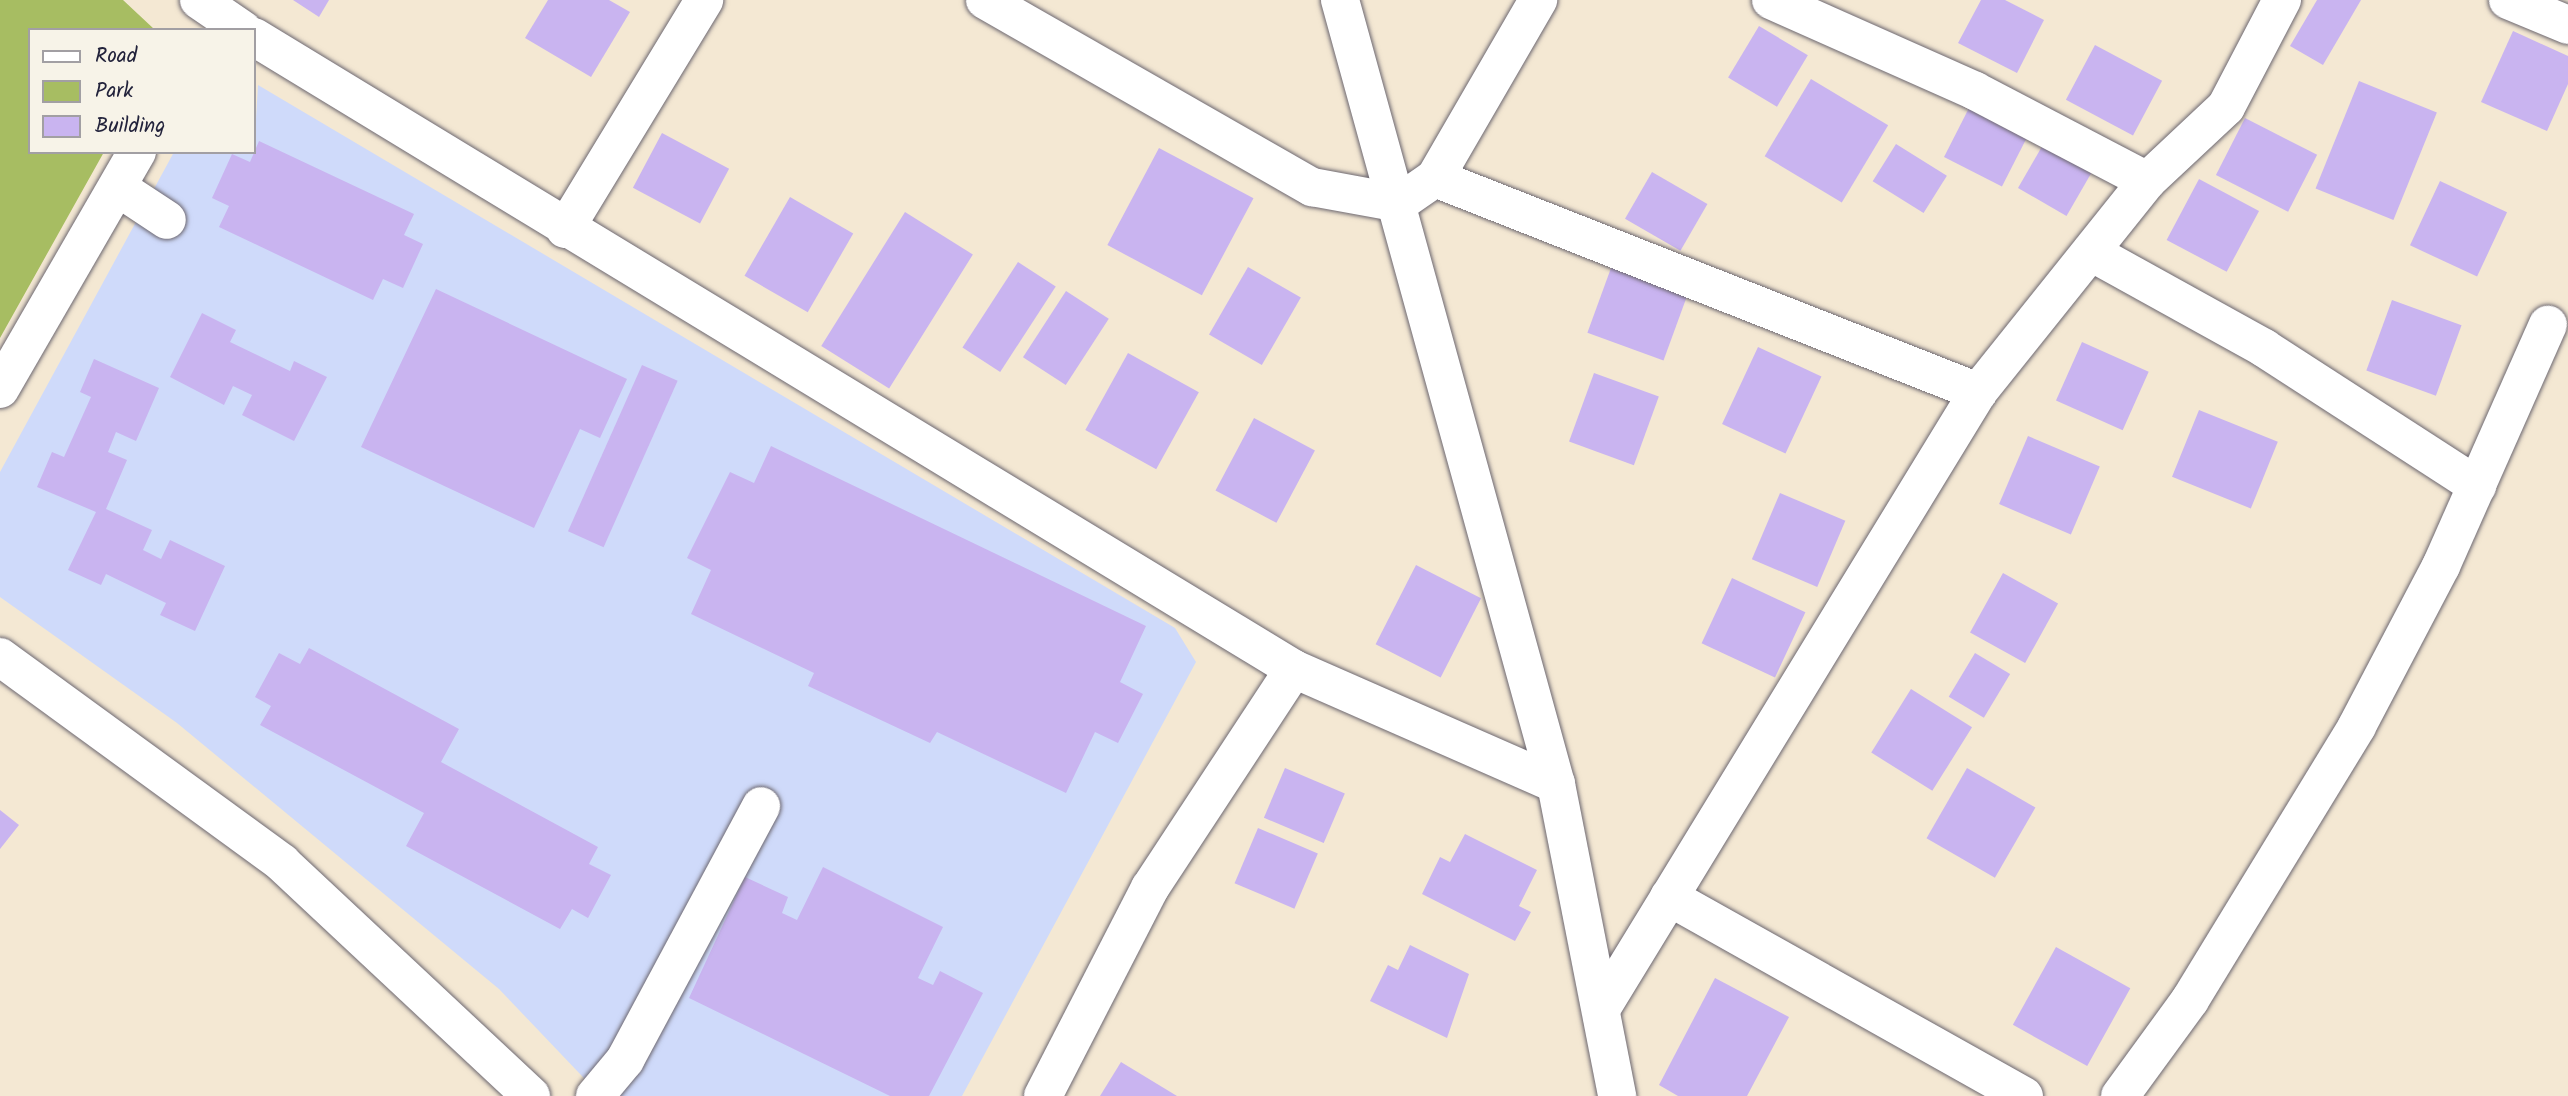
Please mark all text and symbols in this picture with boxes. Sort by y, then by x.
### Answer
legend [28,28,256,154]
text: Road [95,40,137,73]
text: Park [95,75,133,108]
text: Building [95,110,165,143]

